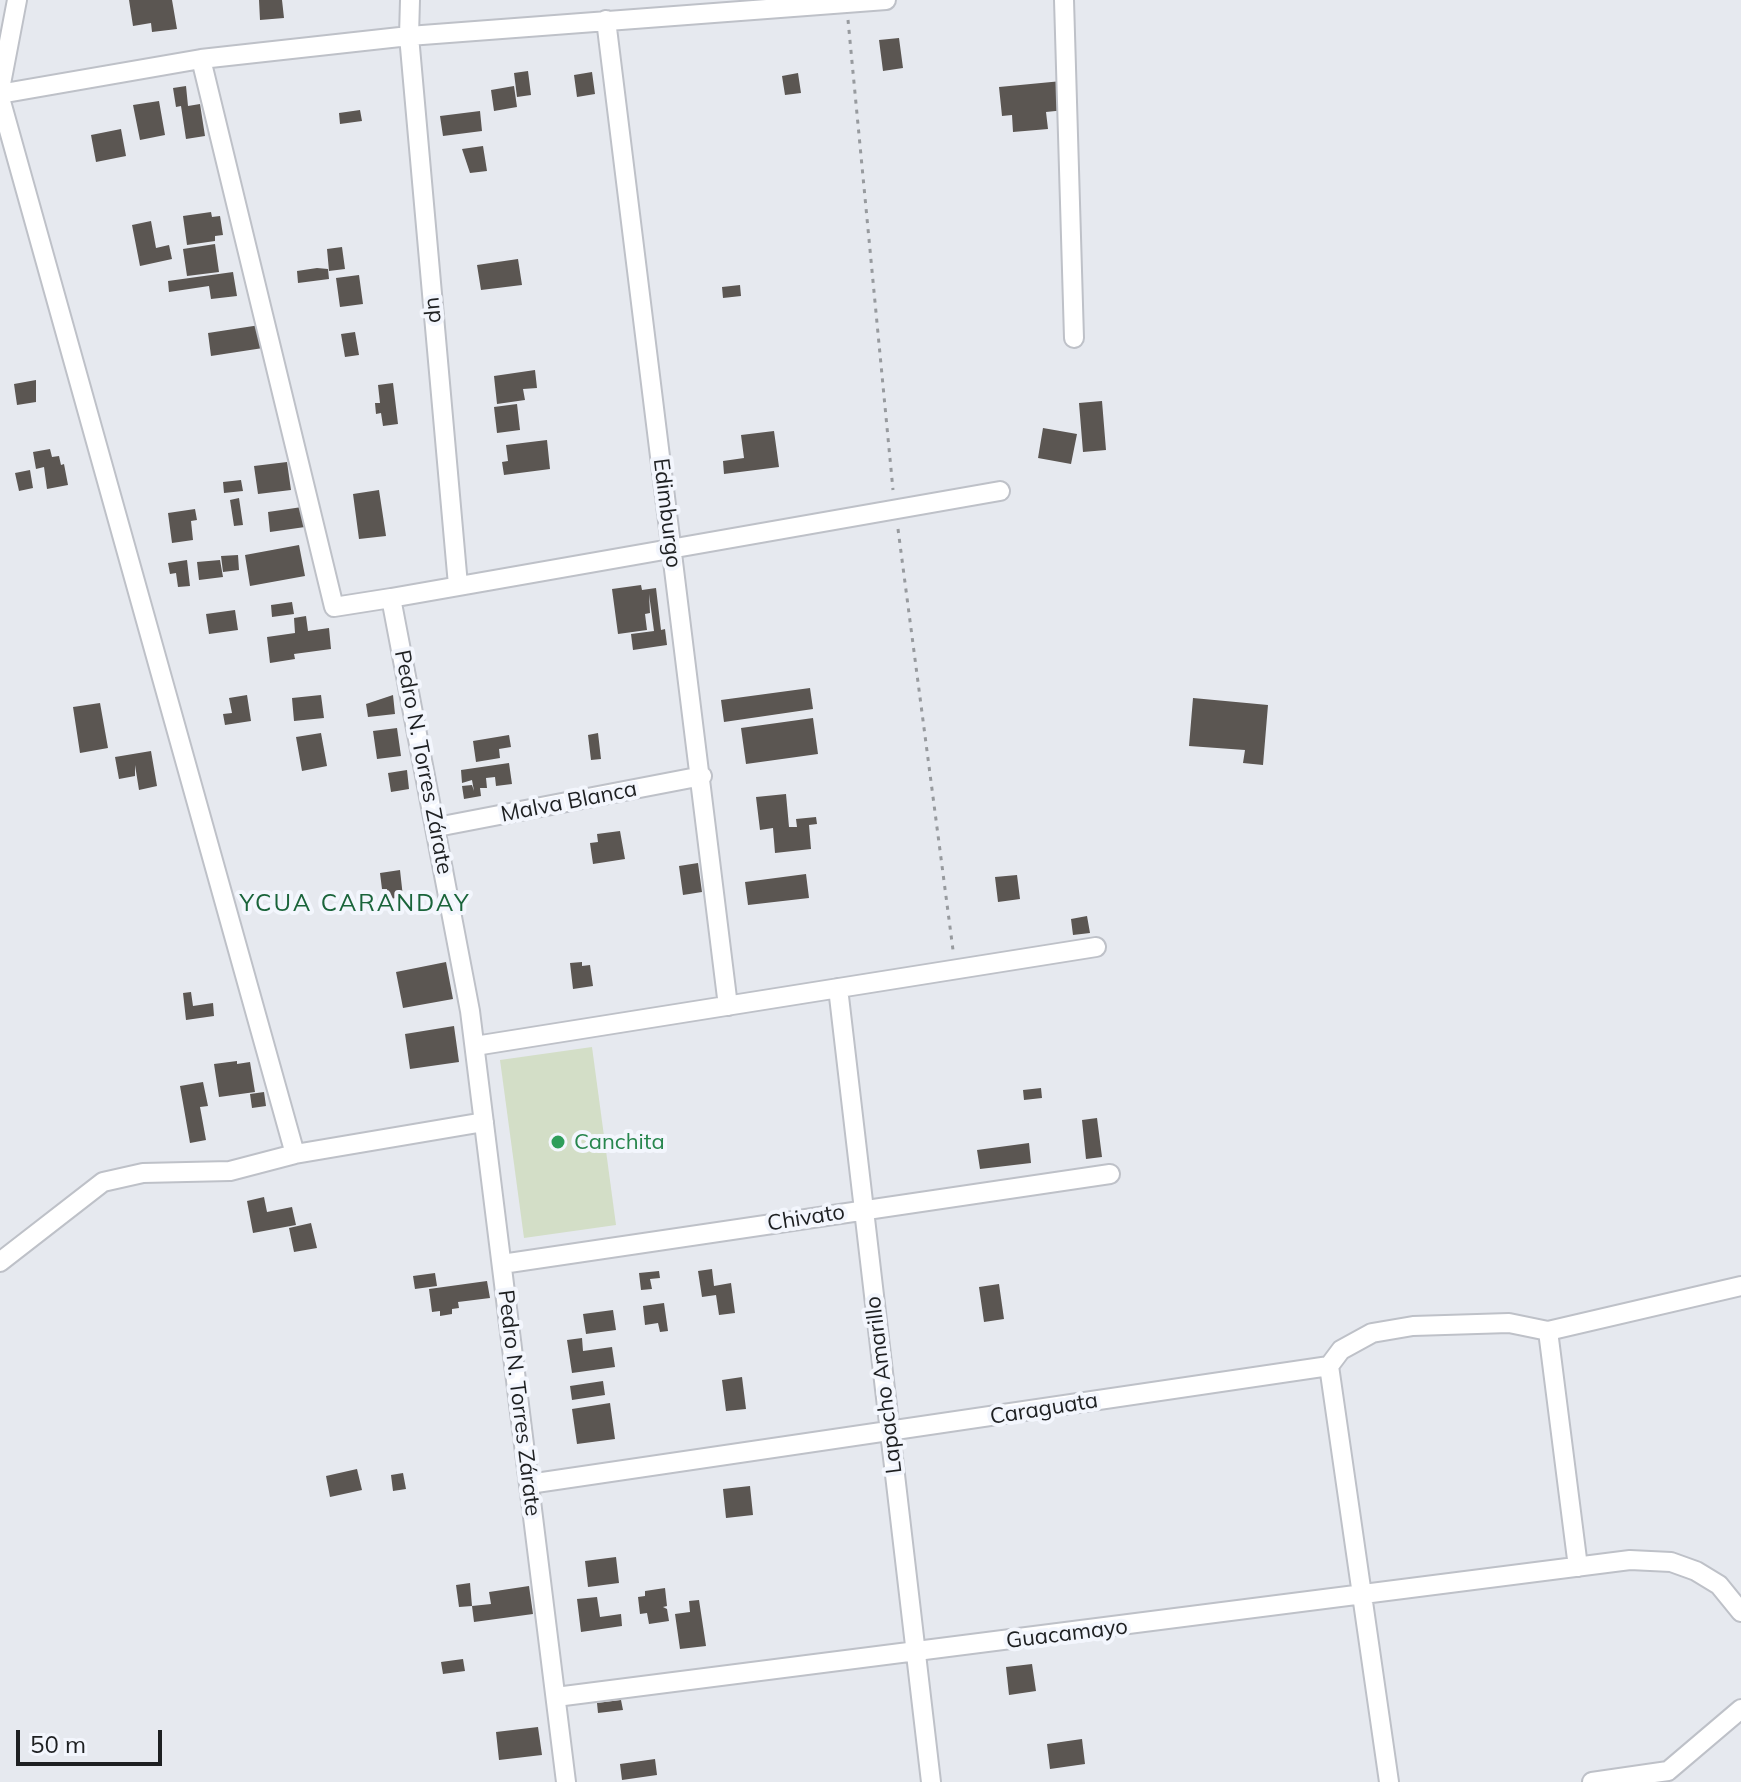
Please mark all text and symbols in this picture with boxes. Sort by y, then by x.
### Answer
street label: dn [419,296,447,324]
street label: Edimburgo [647,457,687,569]
street label: Pedro N. Torres Zárate [388,648,458,876]
street label: Malva Blanca [499,776,639,828]
district label: YCUA CARANDAY [239,890,471,918]
place label: Canchita [574,1129,665,1155]
marker: Canchita [549,1133,567,1151]
street label: Chivato [765,1199,847,1237]
street label: Pedro N. Torres Zárate [492,1288,546,1518]
street label: Lapacho Amarillo [860,1295,908,1475]
street label: Caraguata [988,1387,1100,1431]
street label: Guacamayo [1005,1613,1129,1655]
scale bar [20,1714,166,1764]
text: 50 m [30,1729,86,1759]

